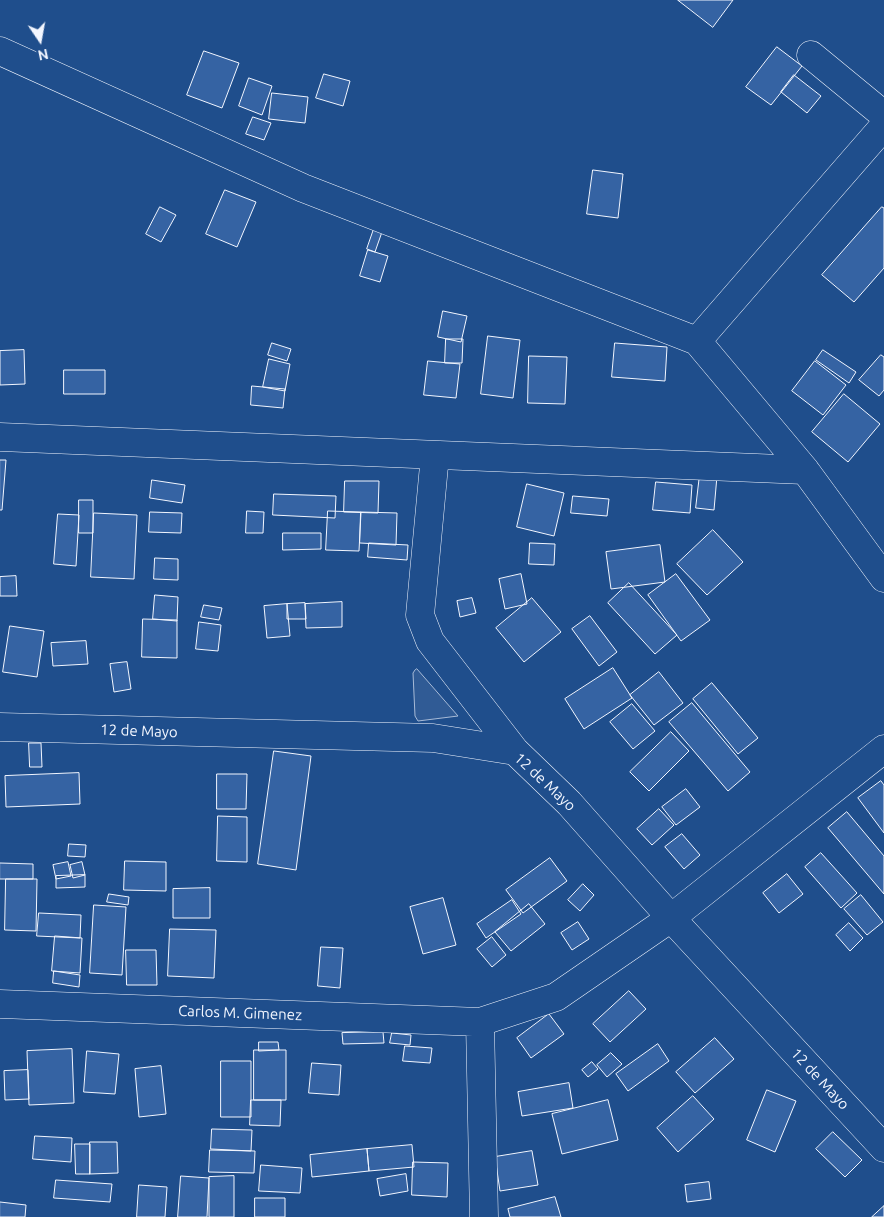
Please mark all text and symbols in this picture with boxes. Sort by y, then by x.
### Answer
north arrow [15,15,65,65]
text: N [36,46,50,64]
street label: 12 de Mayo [100,721,178,741]
street label: 12 de Mayo [511,749,579,815]
street label: Carlos M. Gimenez [178,1002,302,1024]
street label: 12 de Mayo [787,1045,853,1113]

